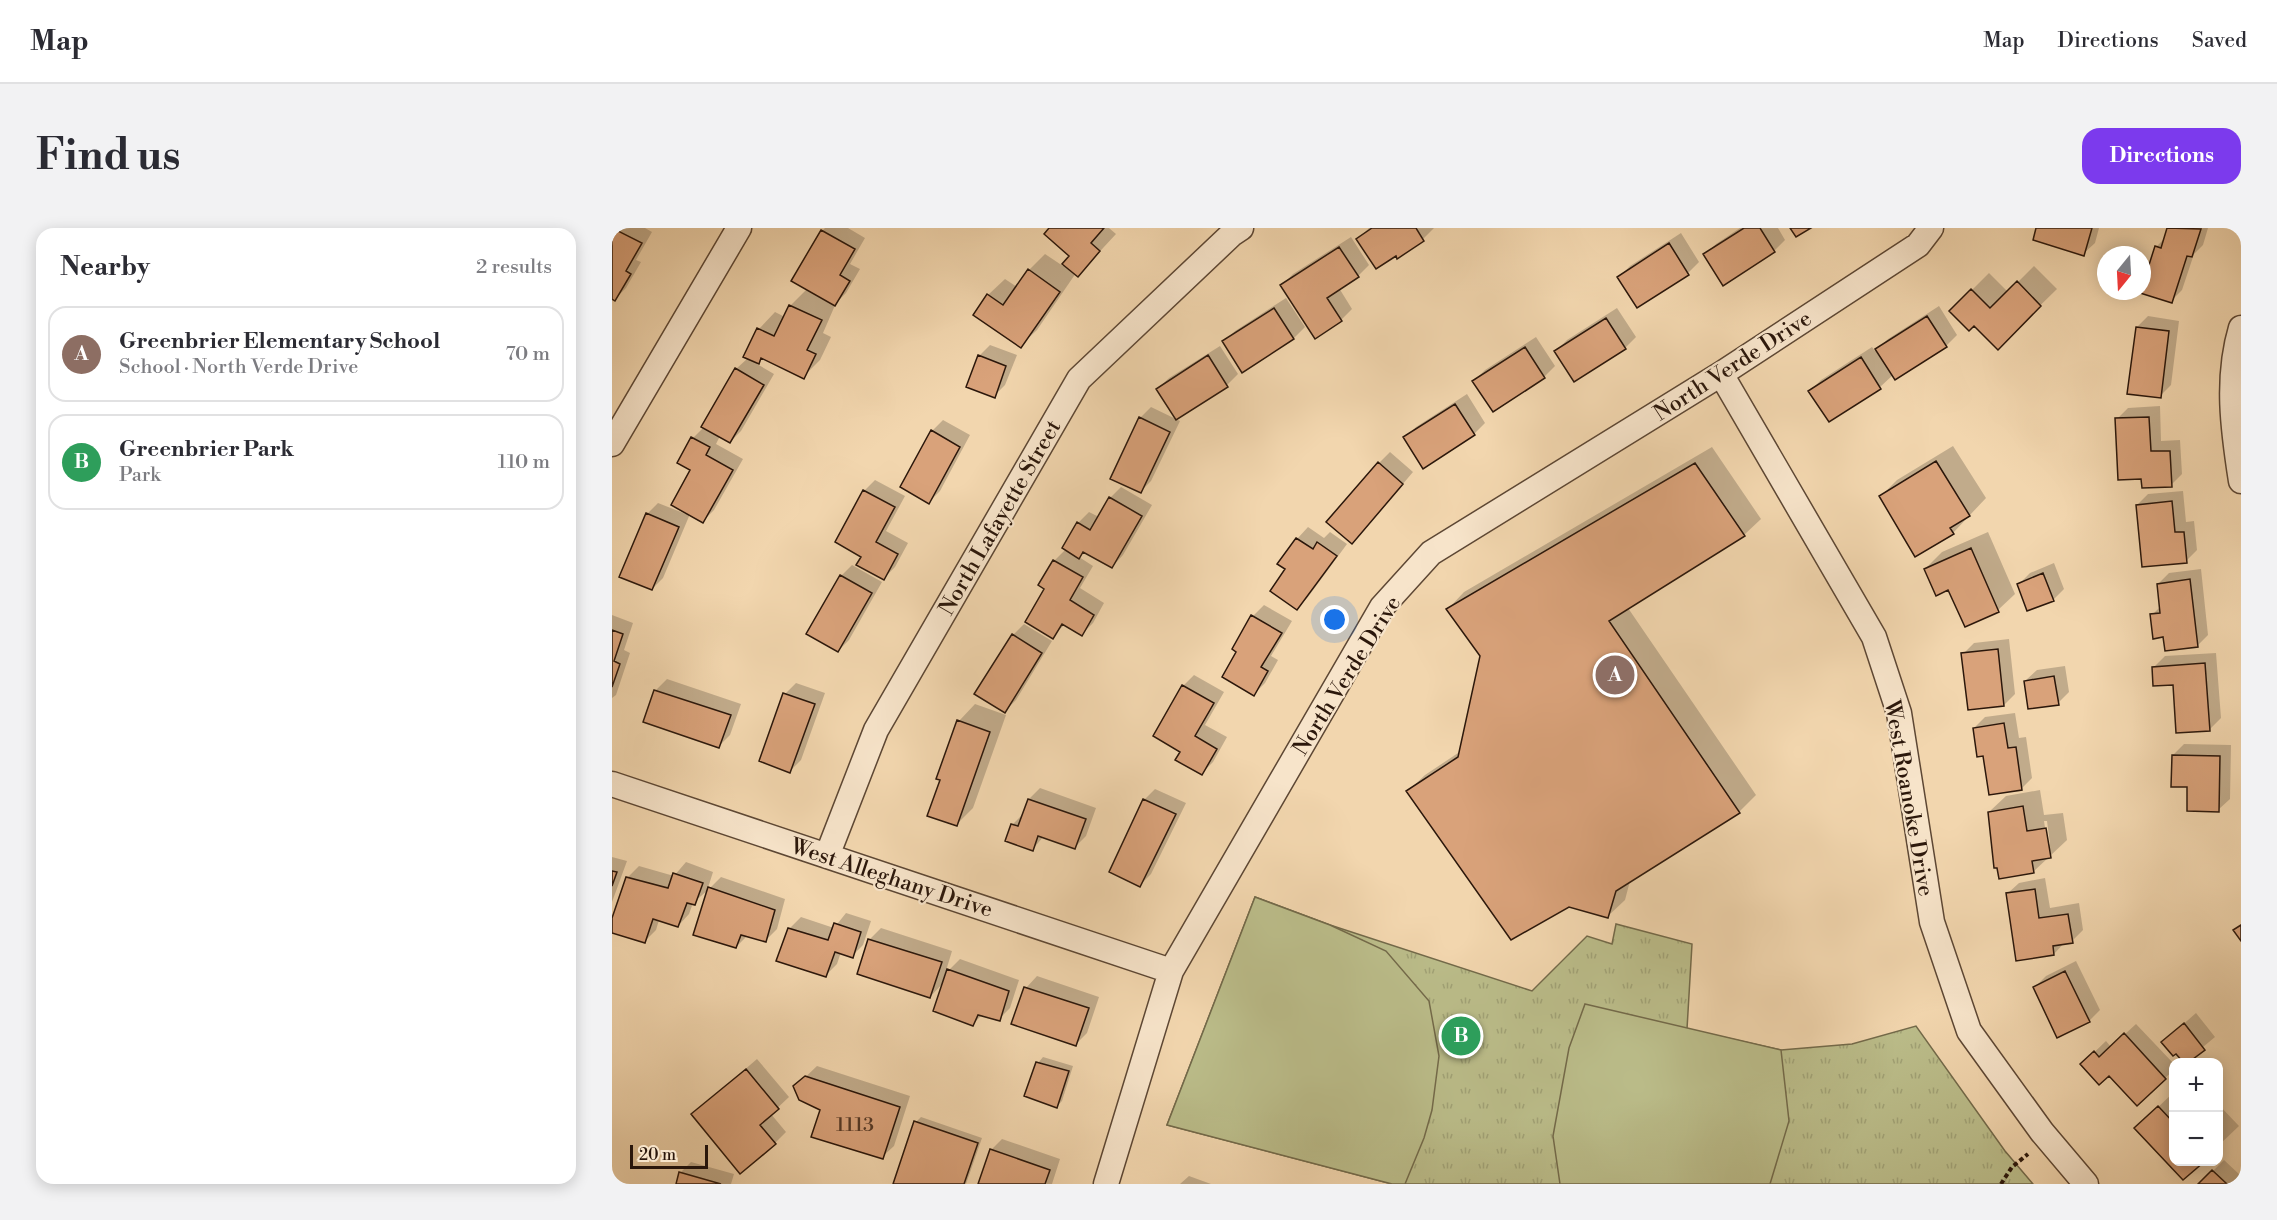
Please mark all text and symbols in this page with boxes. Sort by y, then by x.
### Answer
text: Map [30,24,89,59]
text: Map [1983,28,2025,54]
text: Directions [2058,28,2159,54]
text: Saved [2192,28,2247,54]
button: Directions [2082,128,2241,184]
text: Find us [36,130,180,183]
north arrow [2097,246,2151,300]
text: Nearby [60,251,150,283]
text: 2 results [476,255,552,280]
street label: North Verde Drive [1649,305,1817,427]
text: Greenbrier Elementary School [119,328,440,355]
text: A [74,342,89,367]
text: 70 m [506,342,550,367]
text: School · North Verde Drive [119,355,358,380]
street label: North Lafayette Street [933,415,1067,620]
text: Greenbrier Park [119,436,294,463]
text: B [74,450,89,475]
text: 110 m [498,450,550,475]
text: Park [119,463,161,488]
street label: North Verde Drive [1287,591,1407,760]
your location [1320,605,1349,634]
pin: A [1596,652,1634,698]
street label: West Roanoke Drive [1878,697,1939,898]
street label: West Alleghany Drive [786,833,996,924]
pin: B [1442,1014,1480,1058]
map controls [2169,1058,2223,1166]
button: + [2169,1058,2223,1112]
button: − [2169,1112,2223,1166]
house number: 1113 [836,1113,874,1138]
scale bar [630,1142,708,1170]
text: 20 m [639,1145,676,1165]

